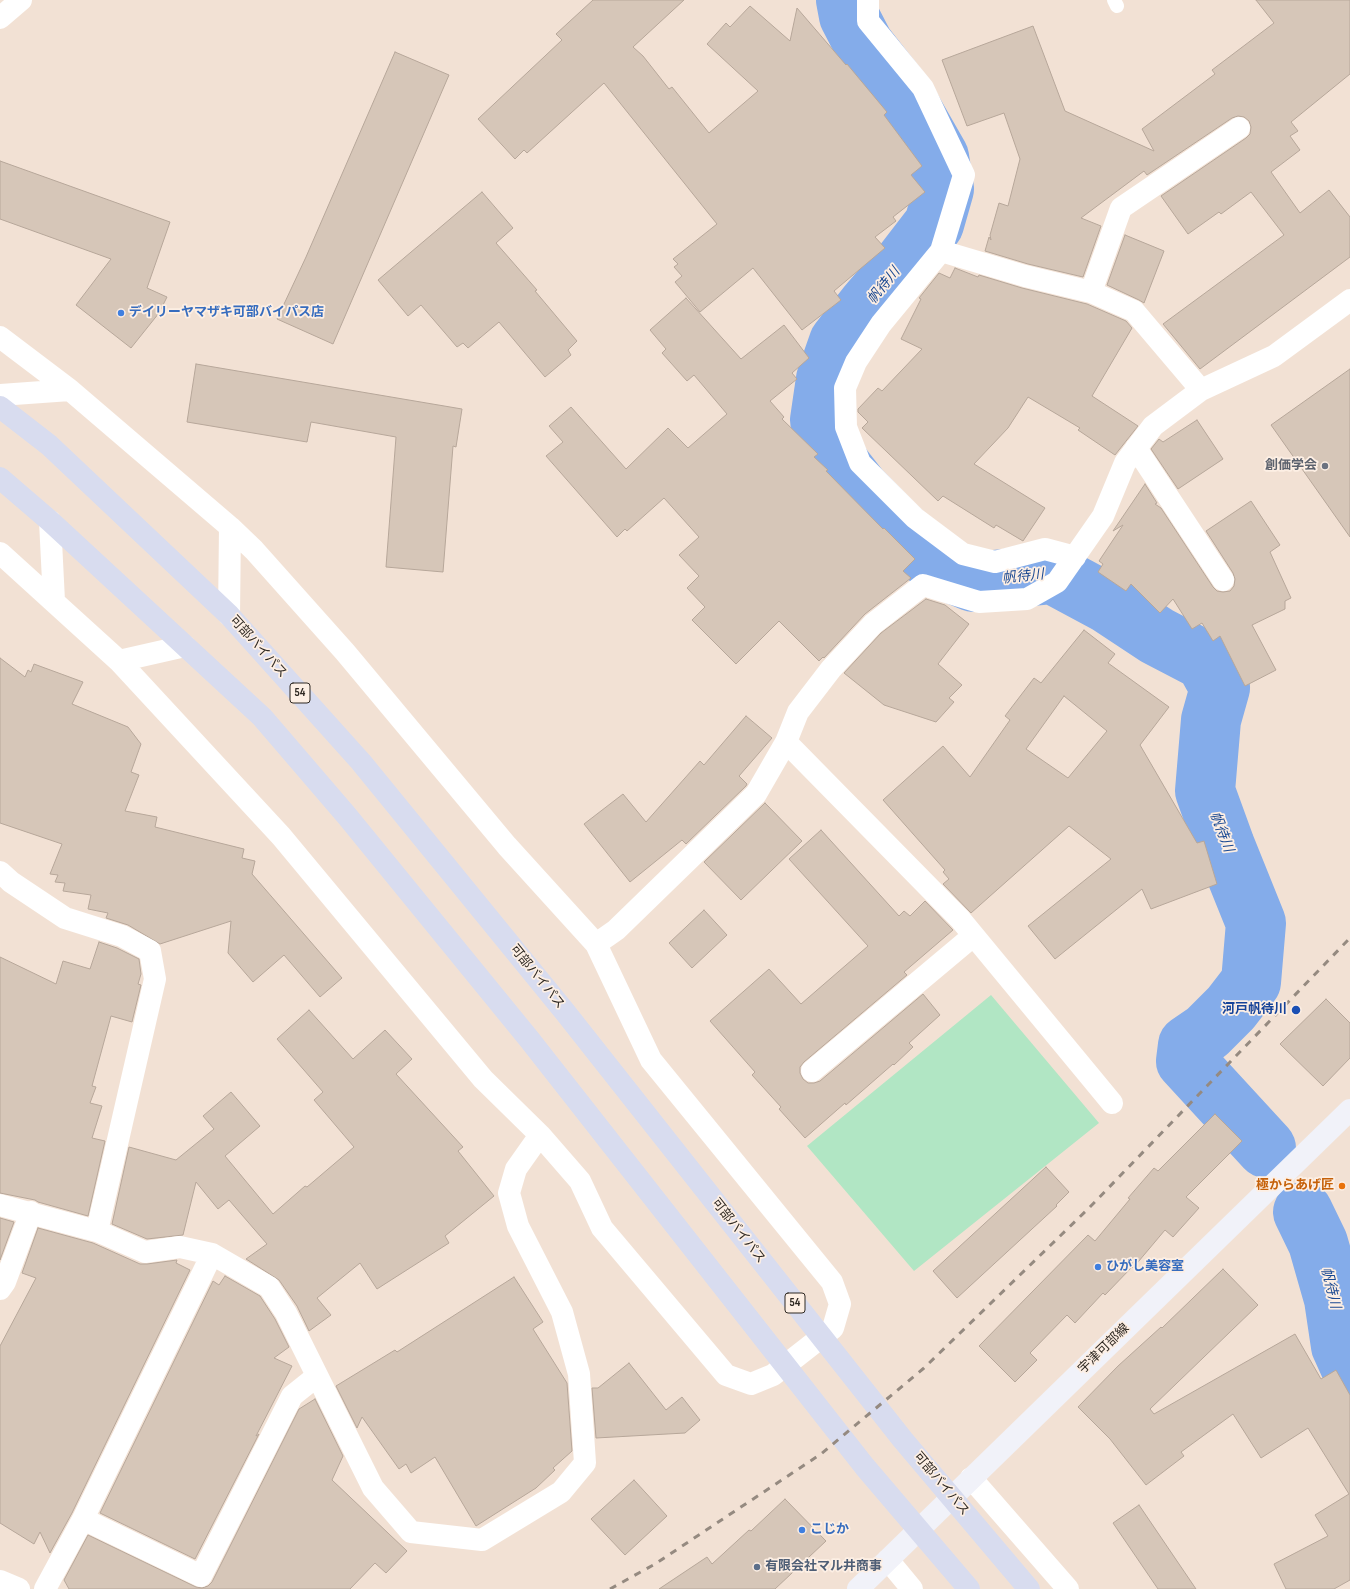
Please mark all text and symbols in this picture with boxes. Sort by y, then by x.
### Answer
water label: 帆待川 [864,264,904,308]
place label: デイリーヤマザキ可部バイパス店 [129,305,324,321]
marker: デイリーヤマザキ可部バイパス店 [116,308,126,318]
place label: 創価学会 [1265,458,1317,474]
marker: 創価学会 [1320,461,1330,471]
water label: 帆待川 [1001,566,1045,588]
street label: 可部バイパス [226,613,290,681]
road number: 54 [290,683,310,703]
water label: 帆待川 [1206,809,1236,855]
street label: 可部バイパス [506,942,568,1012]
place label: 河戸帆待川 [1222,1002,1287,1018]
marker: 河戸帆待川 [1290,1004,1302,1016]
place label: 極からあげ匠 [1256,1178,1334,1194]
marker: 極からあげ匠 [1337,1181,1347,1191]
street label: 可部バイパス [708,1195,768,1267]
place label: ひがし美容室 [1106,1259,1184,1275]
marker: ひがし美容室 [1093,1262,1103,1272]
water label: 帆待川 [1317,1266,1343,1310]
road number: 54 [785,1293,805,1313]
street label: 宇津可部線 [1075,1321,1133,1377]
street label: 可部バイパス [910,1449,972,1519]
place label: こじか [810,1522,849,1538]
marker: こじか [797,1525,807,1535]
place label: 有限会社マル井商事 [765,1559,882,1575]
marker: 有限会社マル井商事 [752,1562,762,1572]

